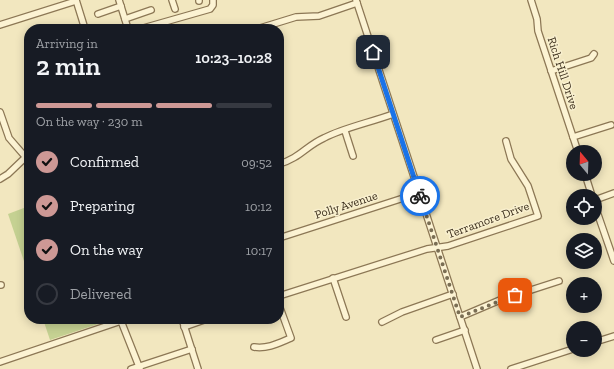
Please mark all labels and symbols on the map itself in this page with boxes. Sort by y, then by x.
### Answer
pin [356,35,390,69]
street label: Rich Hill Drive [545,35,581,111]
north arrow [566,145,602,181]
courier [400,176,440,216]
street label: Polly Avenue [313,188,380,222]
street label: Terramore Drive [445,199,531,241]
pin [498,278,532,312]

